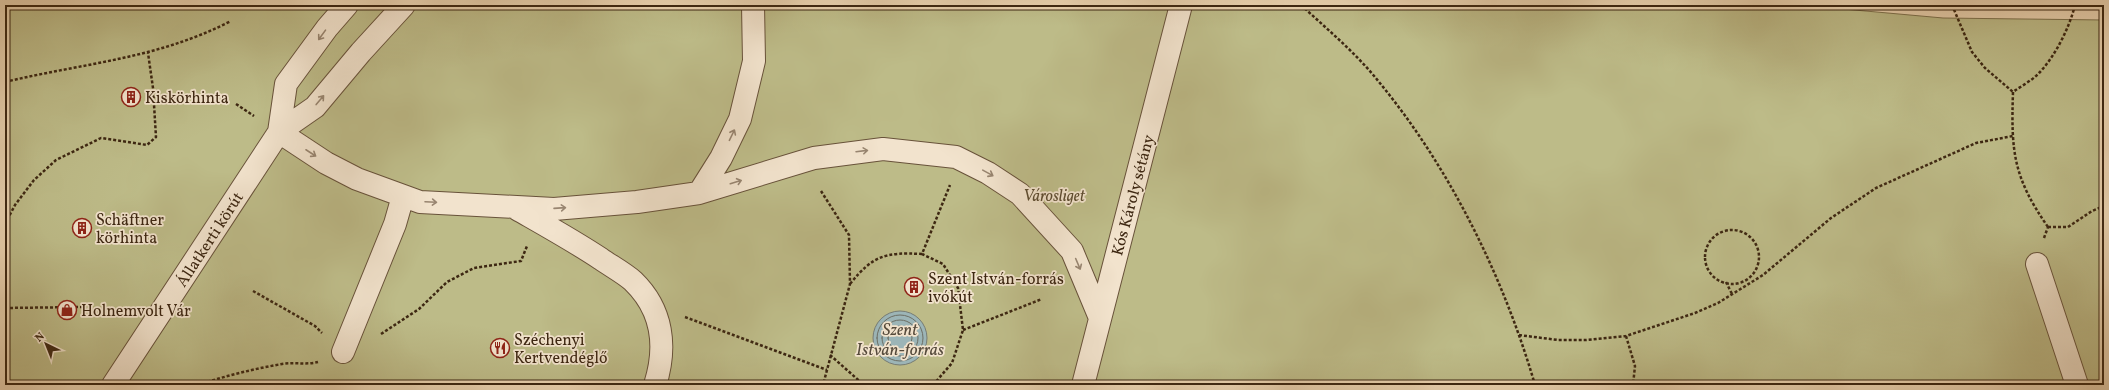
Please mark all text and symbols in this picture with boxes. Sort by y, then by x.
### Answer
one-way arrow [318,29,326,40]
building icon: Kiskörhinta [120,86,142,108]
place label: Kiskörhinta [145,88,229,110]
one-way arrow [316,95,325,105]
one-way arrow [729,129,736,141]
street label: Kós Károly sétány [1107,132,1161,258]
one-way arrow [855,147,868,155]
one-way arrow [306,149,317,158]
one-way arrow [981,170,993,178]
one-way arrow [729,178,742,185]
park label: Városliget [1023,186,1086,208]
street label: Állatkerti körút [172,188,250,292]
one-way arrow [424,199,437,206]
one-way arrow [553,205,566,212]
place label: Schäftner körhinta [96,210,164,250]
building icon: Schäftner körhinta [71,217,93,239]
one-way arrow [1074,258,1082,270]
place label: Szent István-forrás ivókút [928,269,1064,309]
building icon: Szent István-forrás ivókút [903,276,925,298]
shop icon: Holnemvolt Vár [56,299,78,321]
place label: Holnemvolt Vár [81,301,191,323]
water label: Szent István-forrás [856,319,944,362]
north arrow [26,324,66,364]
text: N [32,330,48,346]
place label: Széchenyi Kertvendéglő [514,330,608,370]
restaurant icon: Széchenyi Kertvendéglő [489,337,511,359]

